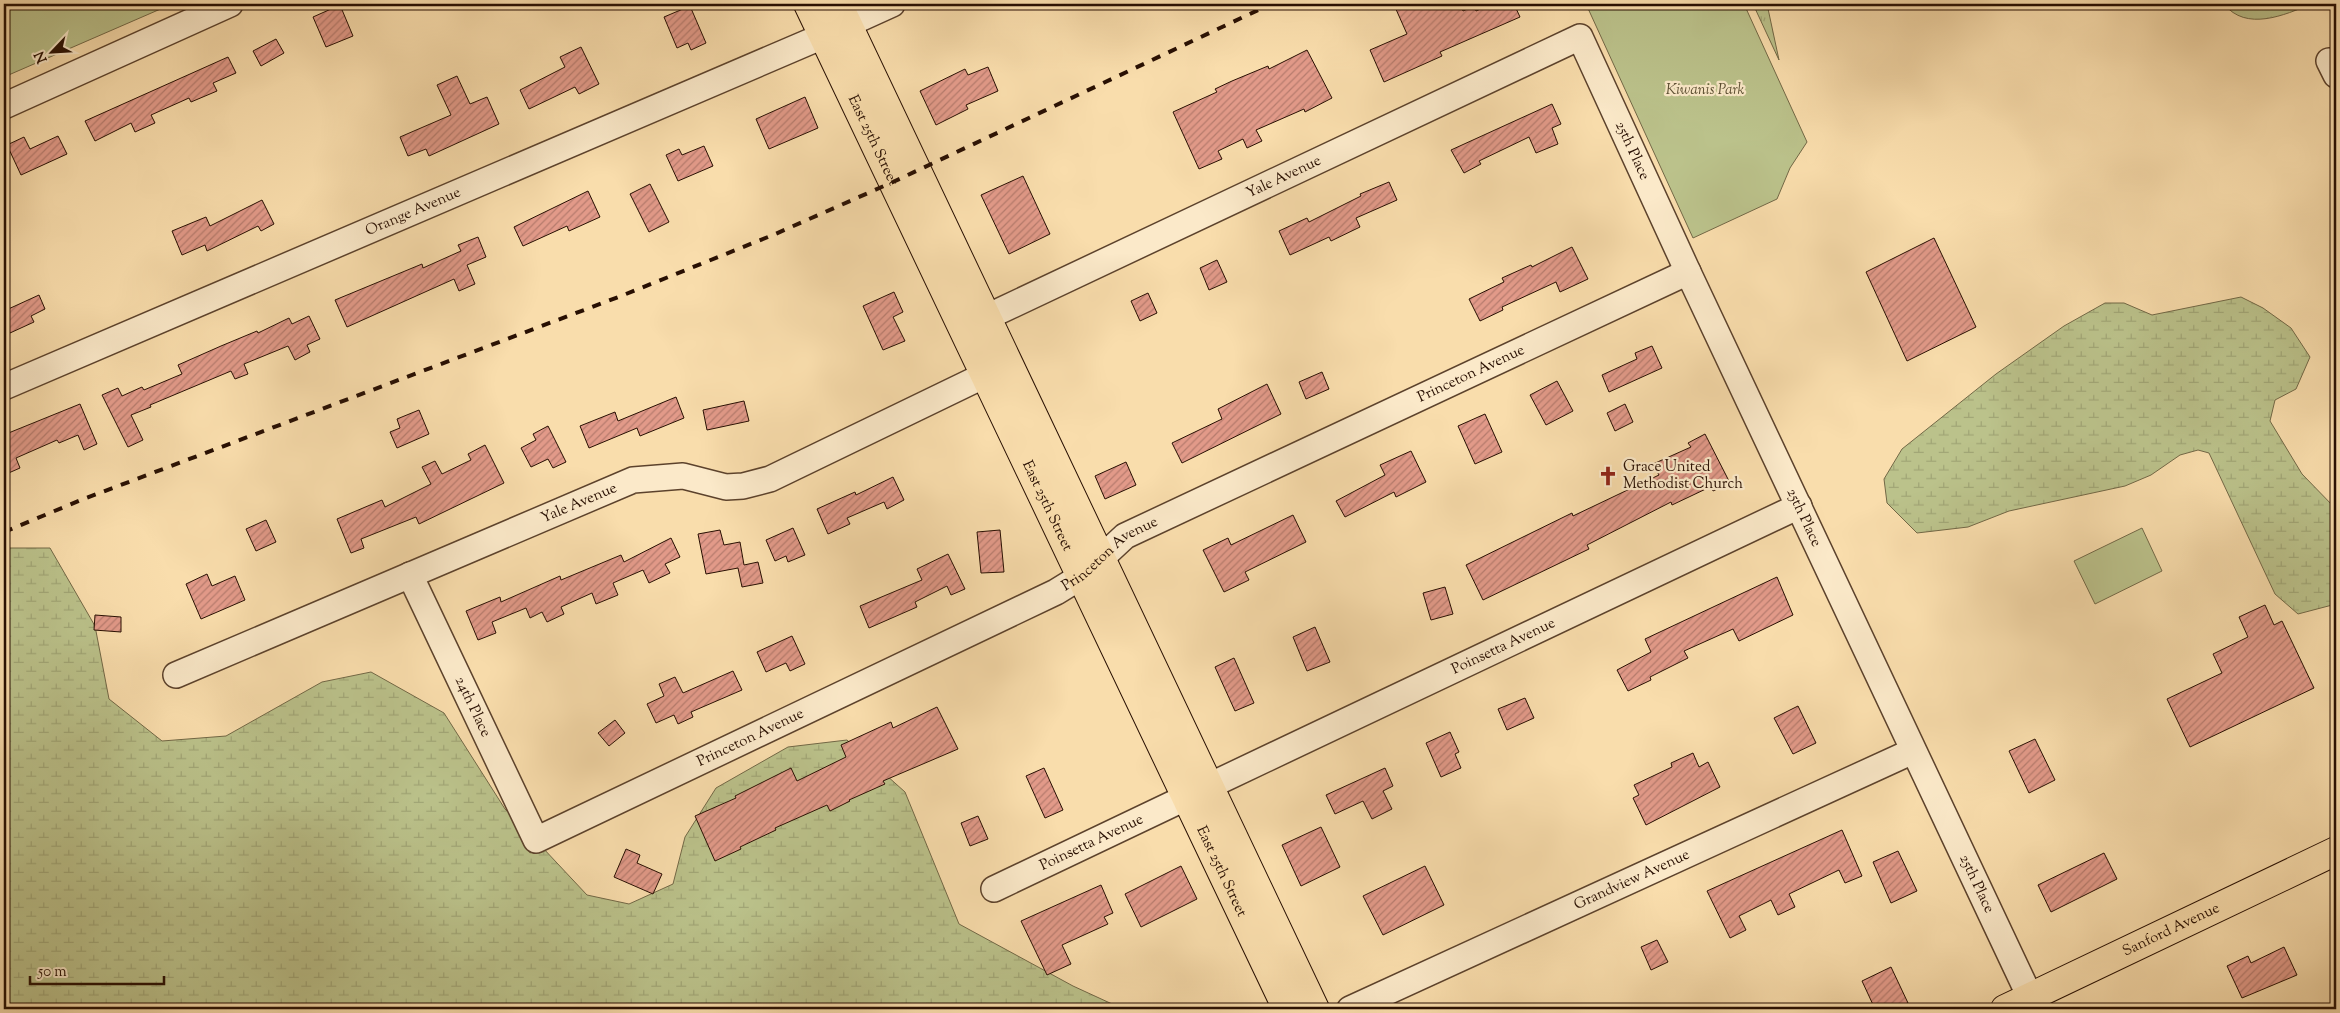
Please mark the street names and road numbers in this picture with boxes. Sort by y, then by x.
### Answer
street label: East 25th Street [842,91,904,189]
street label: 25th Place [1610,118,1655,184]
street label: Yale Avenue [1242,150,1325,204]
street label: Orange Avenue [362,182,464,241]
street label: Princeton Avenue [1414,340,1528,408]
street label: East 25th Street [1017,457,1078,555]
street label: Yale Avenue [537,478,620,529]
street label: 25th Place [1781,485,1827,550]
street label: Princeton Avenue [1058,512,1161,597]
street label: Poinsetta Avenue [1448,613,1559,680]
street label: 24th Place [449,673,496,741]
street label: Princeton Avenue [693,703,807,772]
street label: Poinsetta Avenue [1036,809,1147,876]
street label: East 25th Street [1191,823,1252,920]
street label: Grandview Avenue [1570,844,1693,915]
street label: 25th Place [1954,851,1999,917]
street label: Sanford Avenue [2119,898,2223,962]

